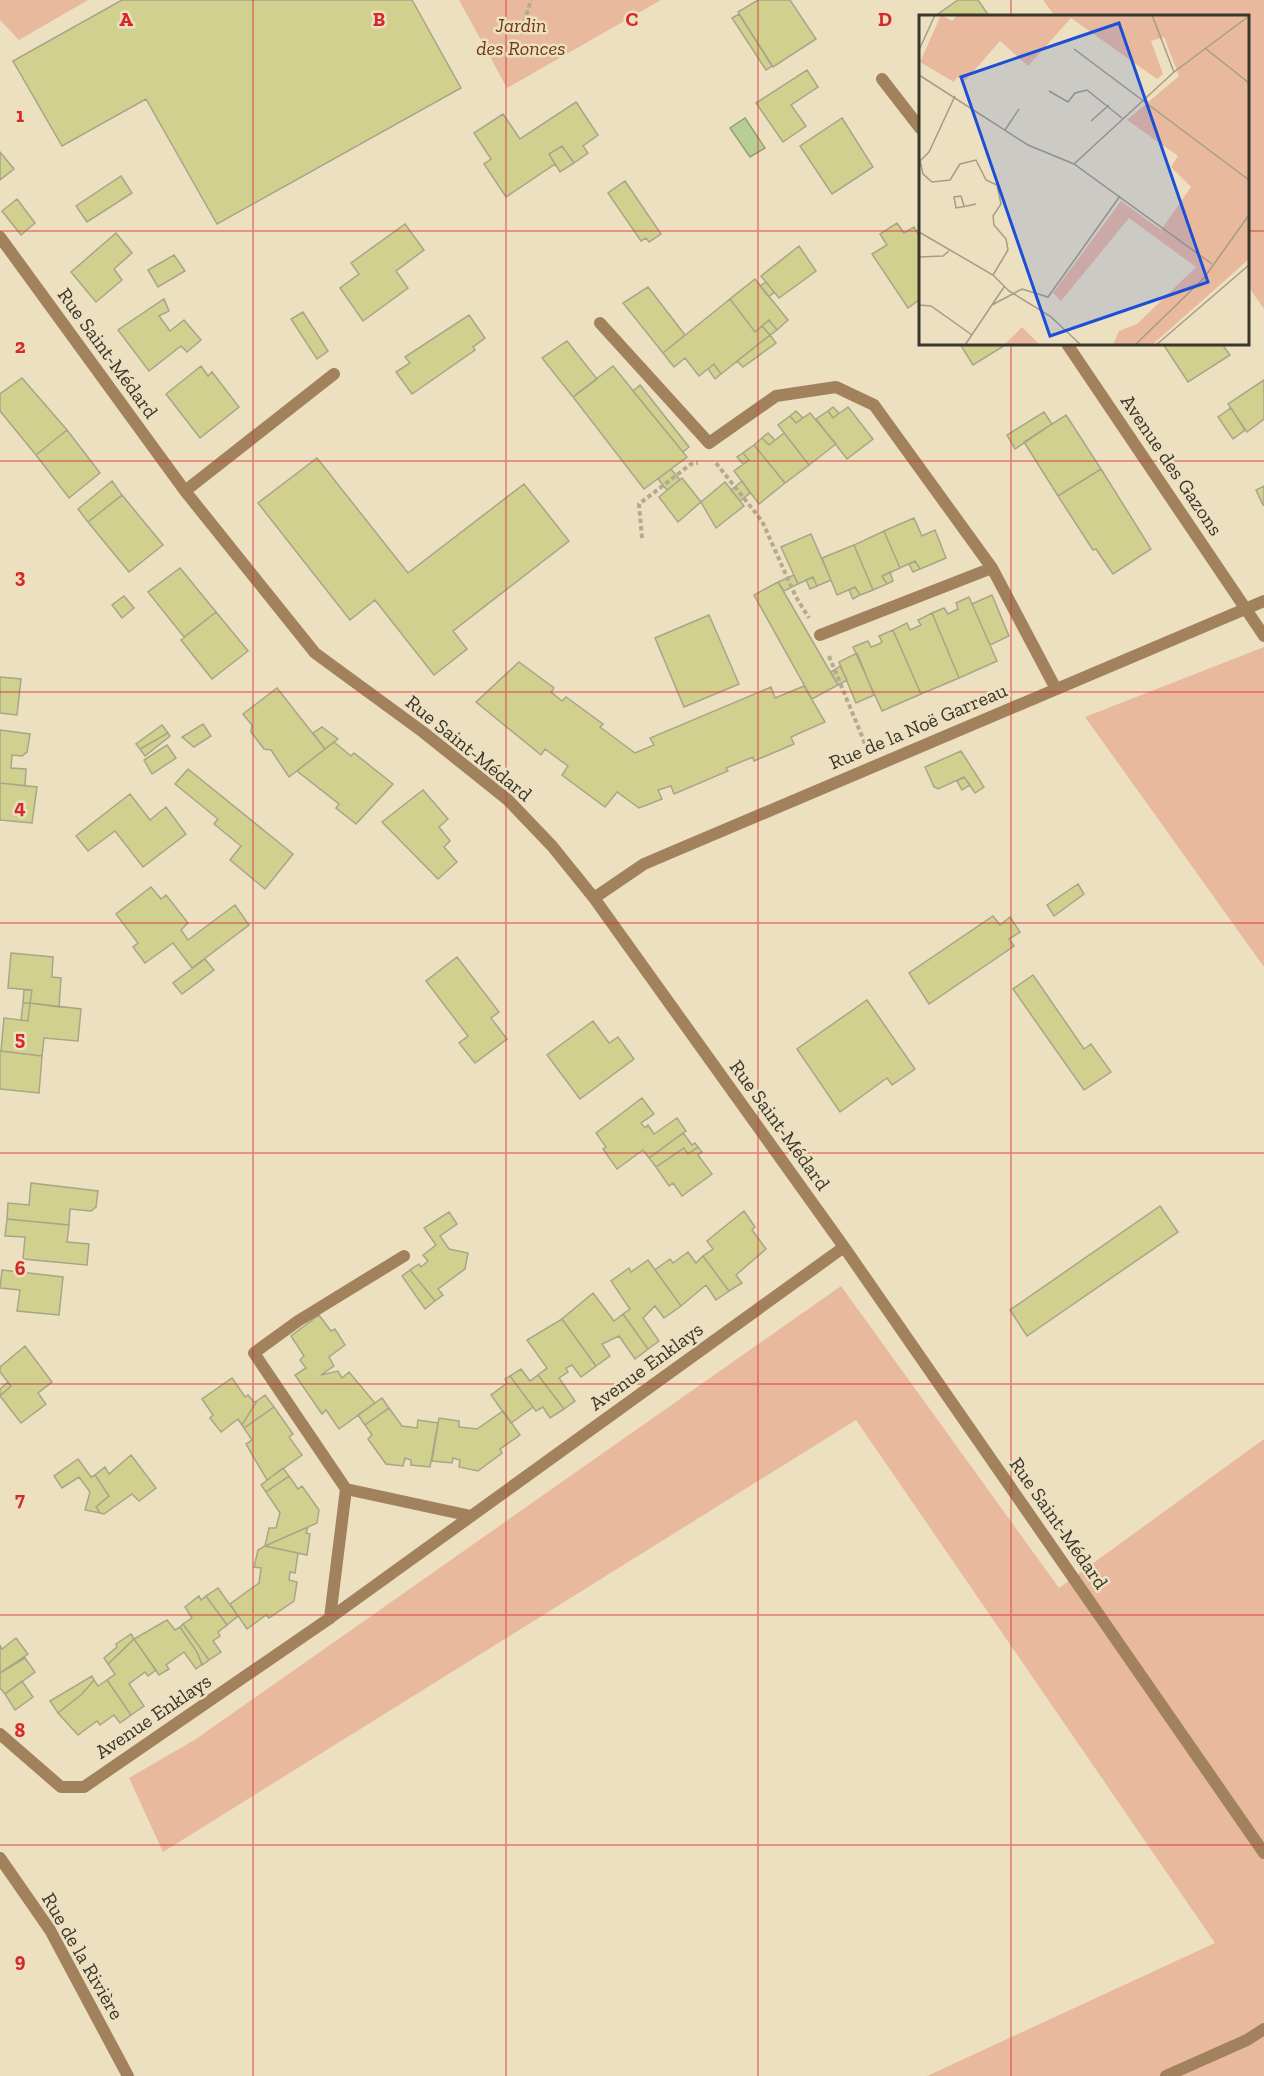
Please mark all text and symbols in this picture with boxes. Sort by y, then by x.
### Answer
text: A [119,7,133,31]
text: B [373,7,385,31]
text: C [626,7,639,31]
text: D [878,7,892,31]
park label: Jardin des Ronces [476,13,566,60]
inset map [919,15,1249,345]
text: 1 [16,103,24,127]
street label: Rue Saint-Médard [53,283,163,423]
text: 2 [15,334,26,358]
street label: Avenue des Gazons [1116,390,1228,540]
text: 3 [15,564,26,588]
street label: Rue de la Noë Garreau [825,678,1011,774]
street label: Rue Saint-Médard [401,690,537,806]
text: 4 [14,795,26,819]
text: 5 [15,1026,25,1050]
street label: Rue Saint-Médard [725,1055,835,1195]
text: 6 [15,1256,26,1280]
street label: Avenue Enklays [584,1317,708,1415]
street label: Rue Saint-Médard [1005,1452,1113,1594]
text: 7 [15,1487,25,1511]
street label: Avenue Enklays [90,1668,216,1764]
text: 8 [15,1718,26,1742]
street label: Rue de la Rivière [37,1888,129,2024]
text: 9 [15,1948,26,1972]

